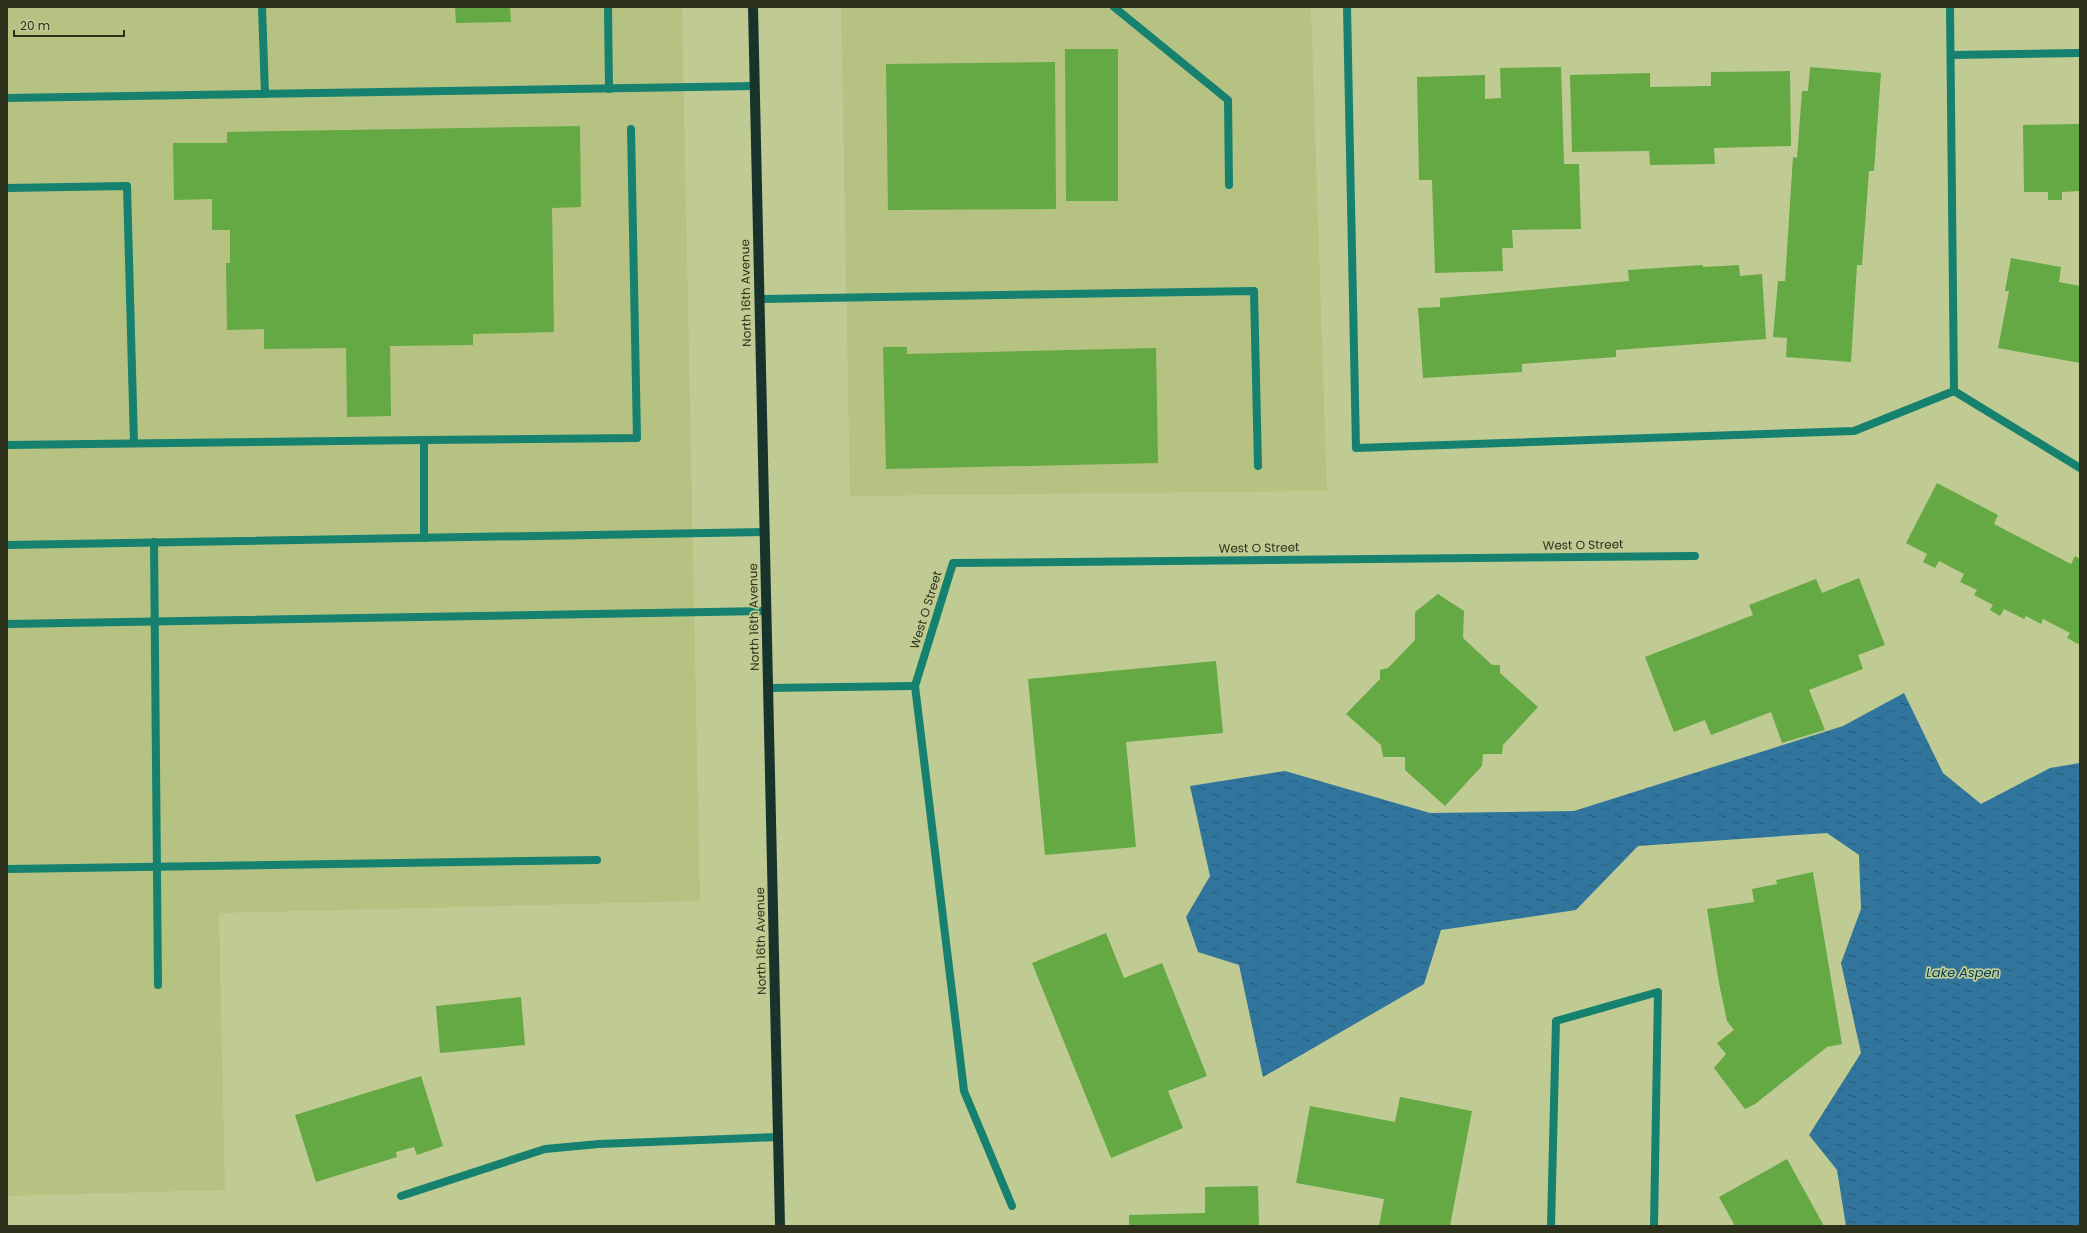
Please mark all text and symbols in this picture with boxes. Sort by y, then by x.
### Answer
scale bar [14,12,124,38]
text: 20 m [20,17,50,34]
street label: North 16th Avenue [736,239,755,347]
street label: West O Street [1542,535,1624,554]
street label: West O Street [1218,538,1300,557]
street label: North 16th Avenue [744,563,763,671]
street label: West O Street [906,569,945,651]
street label: North 16th Avenue [751,887,770,995]
water label: Lake Aspen [1926,963,2000,982]

